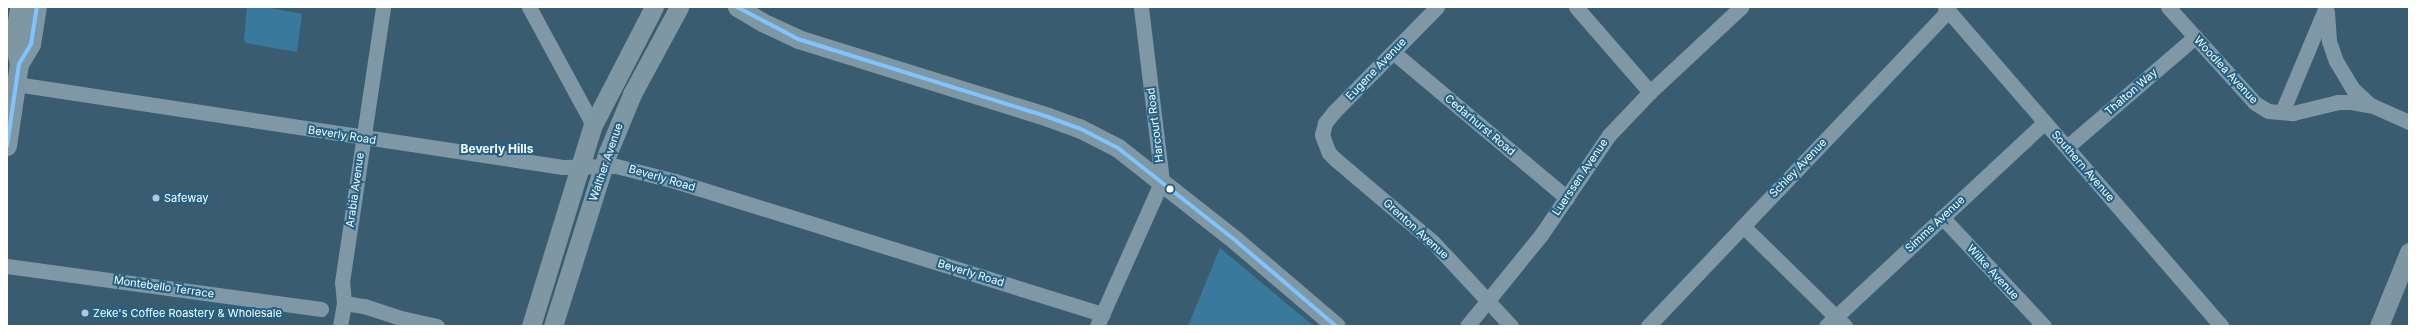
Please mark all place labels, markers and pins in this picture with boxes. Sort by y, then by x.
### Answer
unlabelled marker [1165,184,1175,194]
place label: Safeway [164,191,208,205]
marker: Safeway [151,193,161,203]
place label: Zeke's Coffee Roastery & Wholesale [93,306,282,320]
marker: Zeke's Coffee Roastery & Wholesale [80,308,90,318]

